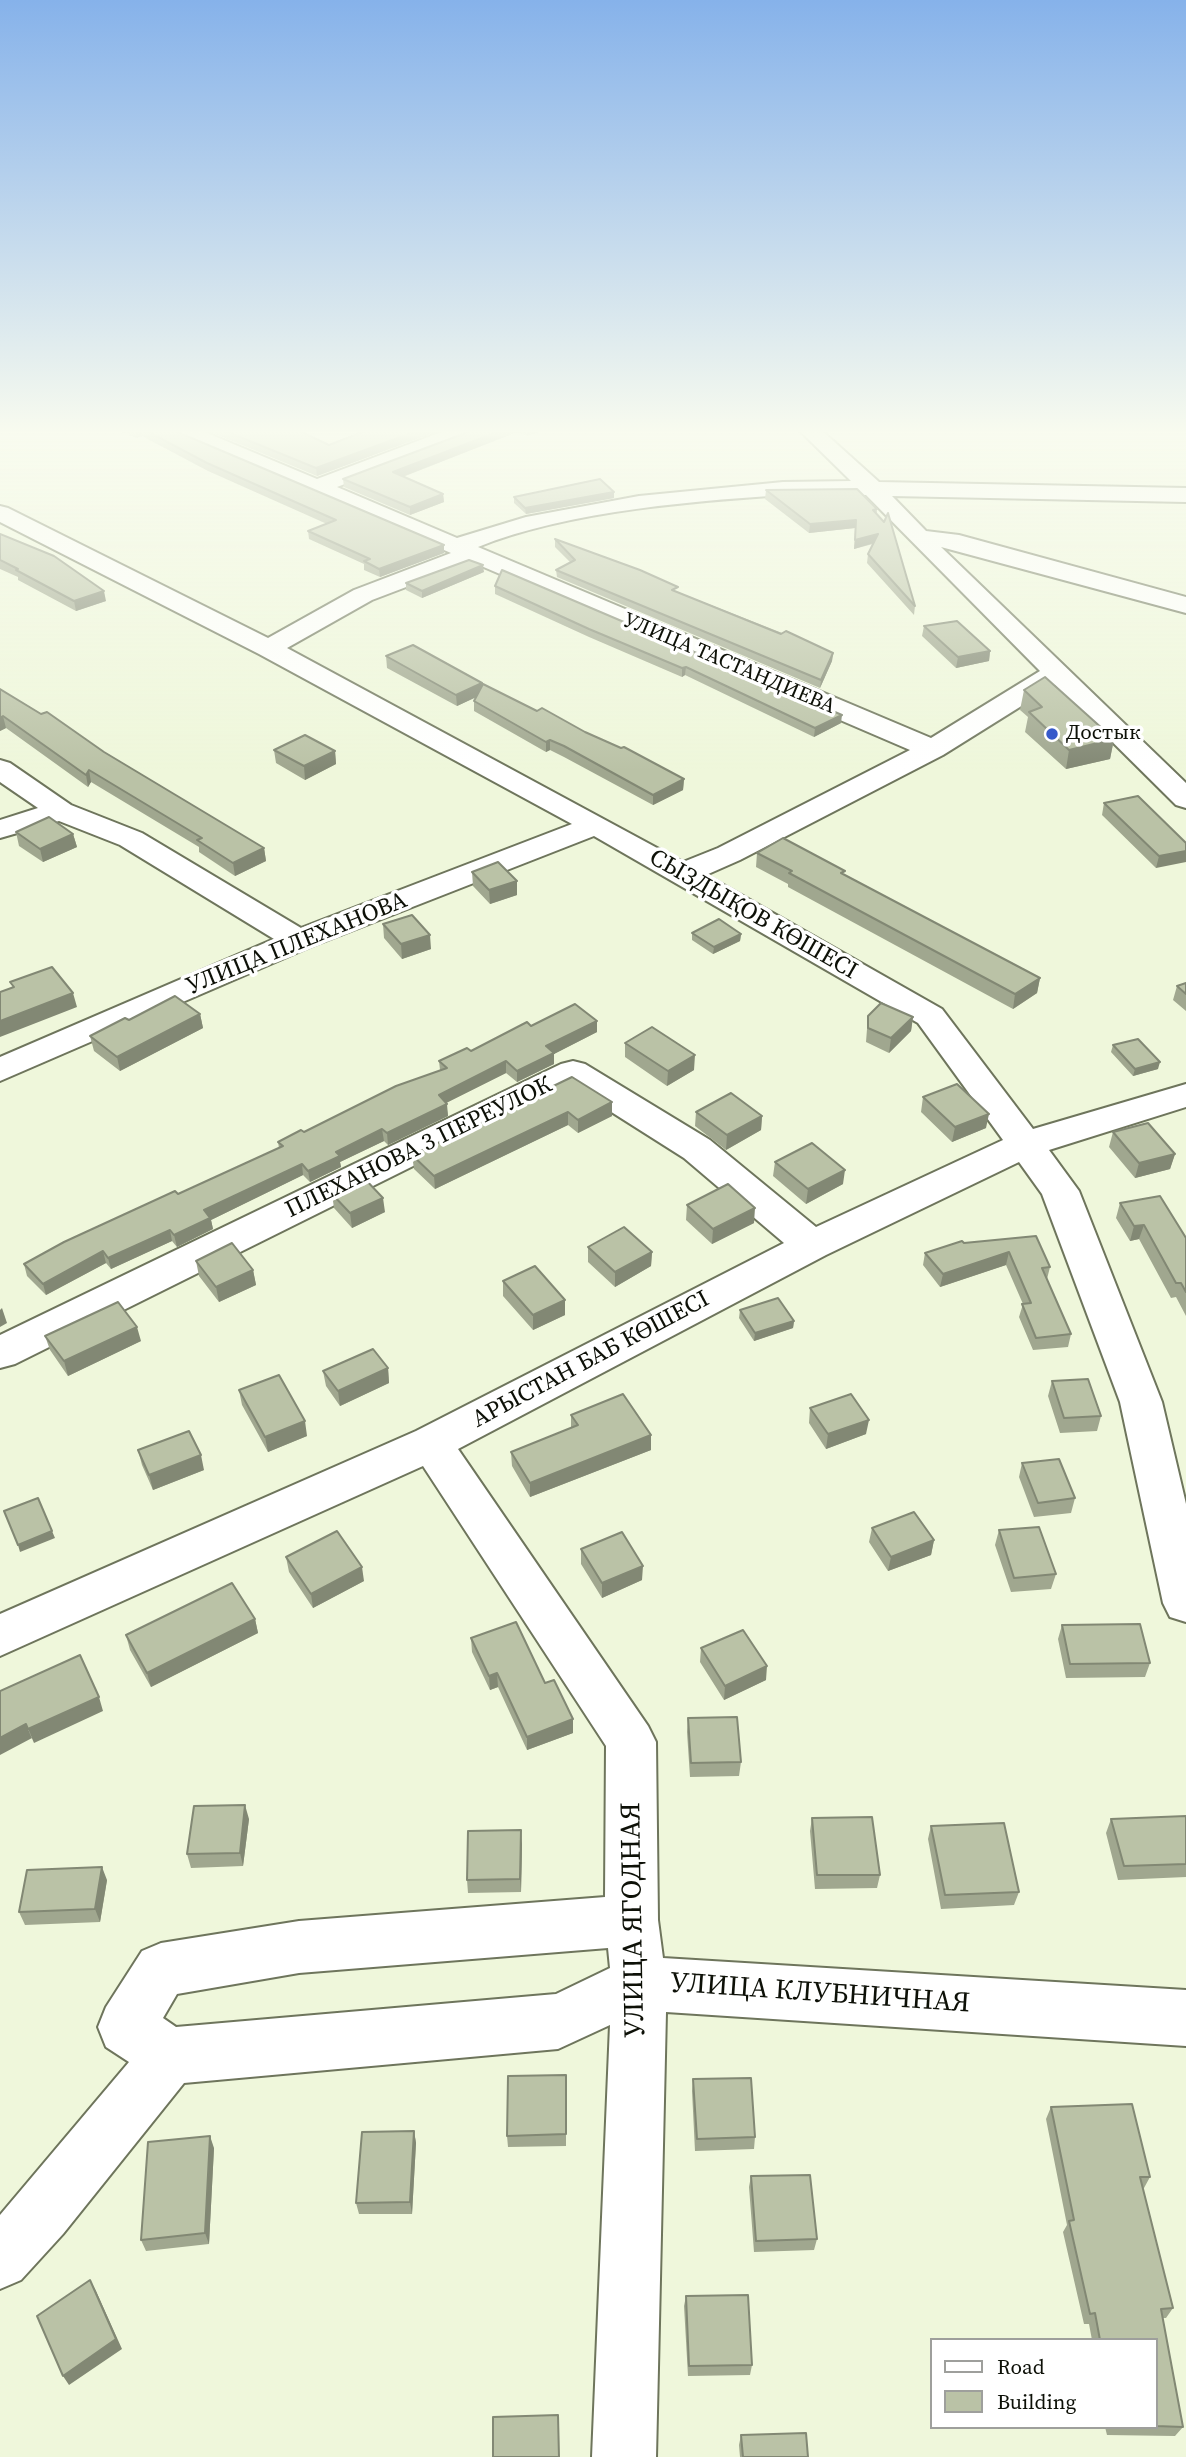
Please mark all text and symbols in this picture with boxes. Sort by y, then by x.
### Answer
street label: УЛИЦА ТАСТАНДИЕВА [619,608,839,720]
place label: Достык [1066,721,1141,747]
marker: Достык [1044,726,1060,742]
street label: СЫЗДЫҚОВ КӨШЕСІ [644,844,862,986]
street label: УЛИЦА ПЛЕХАНОВА [182,886,412,1002]
street label: ПЛЕХАНОВА 3 ПЕРЕУЛОК [281,1071,557,1225]
street label: АРЫСТАН БАБ КӨШЕСІ [468,1285,714,1435]
street label: УЛИЦА ЯГОДНАЯ [615,1802,653,2038]
street label: УЛИЦА КЛУБНИЧНАЯ [669,1967,971,2021]
legend [930,2338,1158,2429]
text: Road [997,2352,1045,2381]
text: Building [997,2387,1076,2416]

